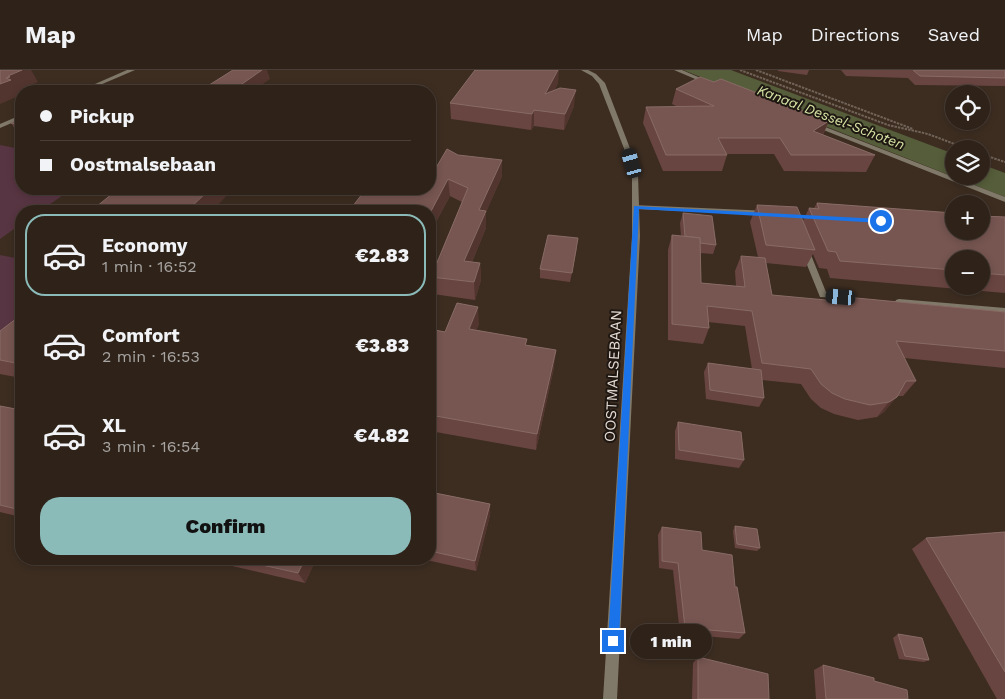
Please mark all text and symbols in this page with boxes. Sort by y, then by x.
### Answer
text: Map [25,21,76,49]
text: Map [746,24,783,45]
text: Directions [811,24,900,45]
text: Saved [928,24,980,45]
water label: Kanaal Dessel-Schoten [755,81,907,153]
map controls [945,85,990,295]
button: locate [945,85,990,130]
text: Pickup [70,105,134,128]
button: layers [945,140,990,185]
car [620,147,643,179]
text: Oostmalsebaan [70,153,216,176]
button: + [945,195,990,240]
route start [870,210,892,232]
icon: car [42,233,87,278]
text: Economy [102,234,187,257]
text: €2.83 [355,244,409,267]
button: − [945,250,990,295]
text: 1 min · 16:52 [102,257,197,276]
car [825,288,856,306]
street label: OOSTMALSEBAAN [601,310,625,442]
icon: car [42,323,87,368]
text: Comfort [102,324,180,347]
text: €3.83 [355,334,409,357]
text: 2 min · 16:53 [102,347,200,366]
icon: car [42,413,87,458]
text: XL [102,414,126,437]
text: €4.82 [354,424,409,447]
text: 3 min · 16:54 [102,437,200,456]
button: Confirm [40,497,411,555]
callout: 1 min [630,624,713,658]
route end [602,630,624,652]
text: 1 min [650,632,692,651]

